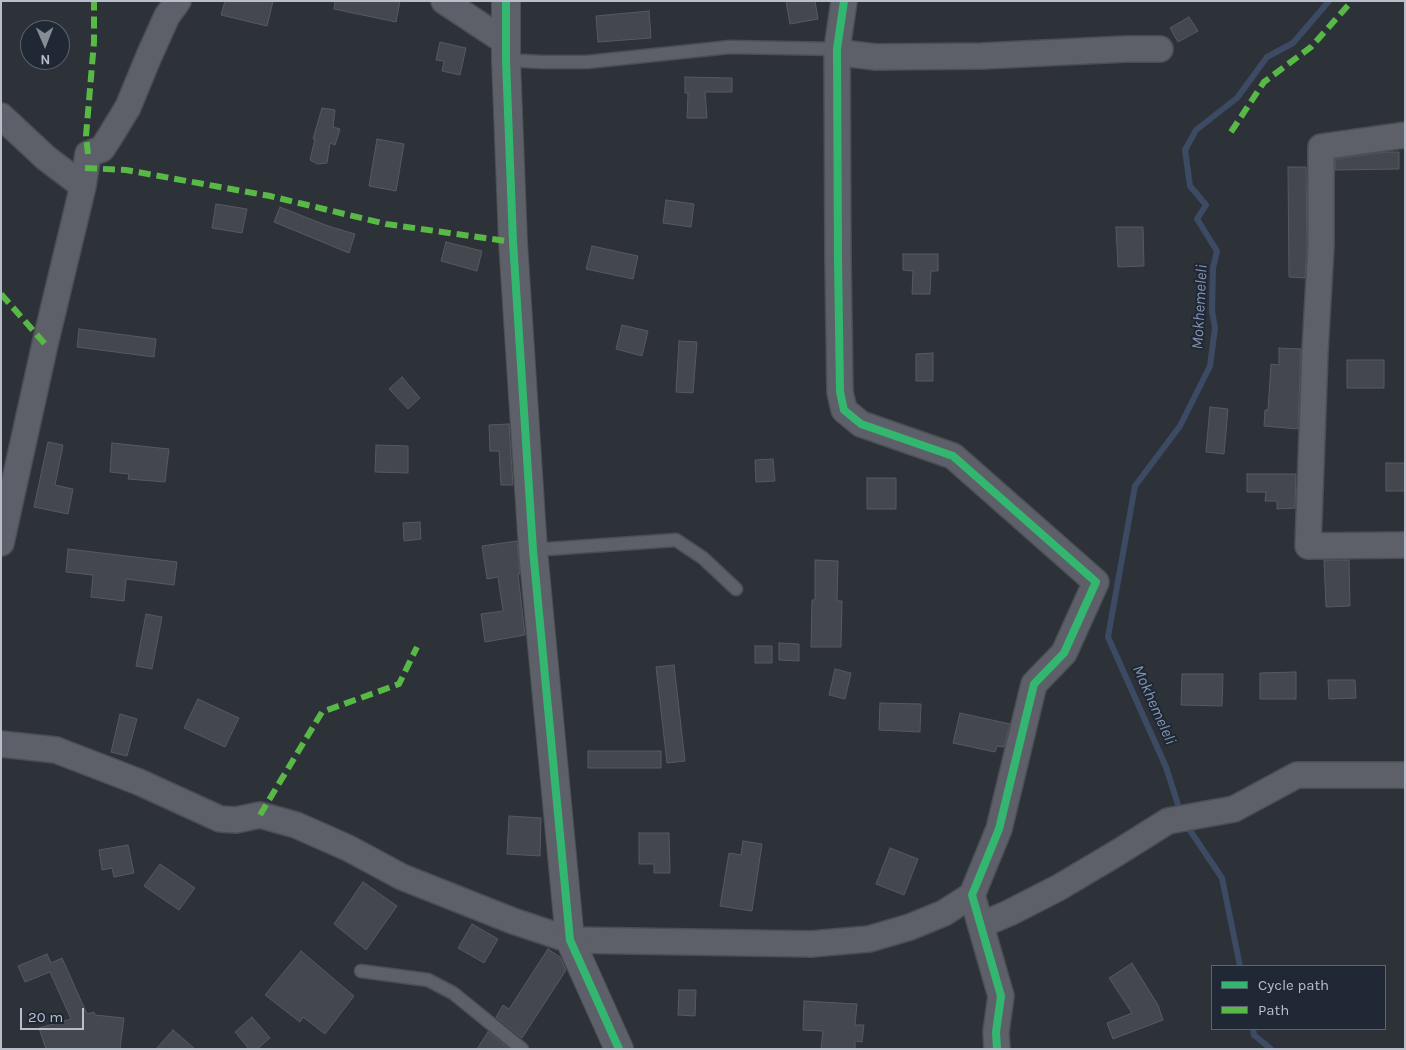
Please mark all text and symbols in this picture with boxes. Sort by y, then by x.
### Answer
north arrow [20,20,70,70]
text: N [40,51,50,68]
water label: Mokhemeleli [1188,264,1212,350]
water label: Mokhemeleli [1128,662,1180,748]
legend [1211,965,1386,1030]
text: Cycle path [1258,976,1329,994]
scale bar [22,998,86,1030]
text: Path [1258,1001,1289,1019]
text: 20 m [28,1008,63,1026]

